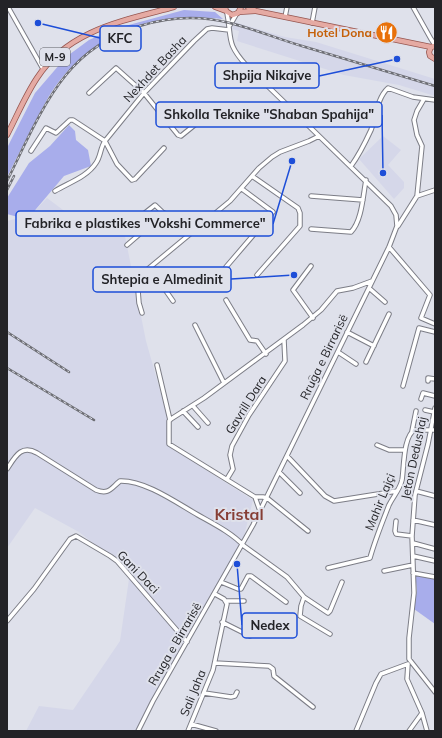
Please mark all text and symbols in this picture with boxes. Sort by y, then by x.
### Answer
restaurant icon: Hotel Dona [374,20,400,46]
place label: Hotel Dona [307,25,372,40]
callout: KFC [100,26,141,51]
text: KFC [108,30,133,46]
street label: Nexhdet Basha [120,32,189,105]
road number: M-9 [40,48,70,66]
callout: Shpija Nikajve [215,63,319,88]
text: Shpija Nikajve [223,67,311,83]
callout: Shkolla Teknike "Shaban Spahija" [156,102,382,127]
text: Shkolla Teknike "Shaban Spahija" [164,106,374,122]
callout: Fabrika e plastikes "Vokshi Commerce" [16,211,273,236]
text: Fabrika e plastikes "Vokshi Commerce" [24,215,266,231]
callout: Shtepia e Almedinit [93,267,231,292]
text: Shtepia e Almedinit [101,271,223,287]
street label: Rruga e Birrarisë [296,312,351,402]
street label: Gavrill Dara [222,373,269,437]
street label: Jeton Dedushaj [397,415,430,501]
street label: Mahir Lajçi [361,471,398,533]
district label: Kristal [214,504,264,524]
street label: Gani Daci [114,547,163,596]
street label: Rruga e Birrarisë [145,600,204,688]
callout: Nedex [242,613,297,638]
text: Nedex [250,617,290,633]
street label: Sali Jaha [176,667,209,718]

